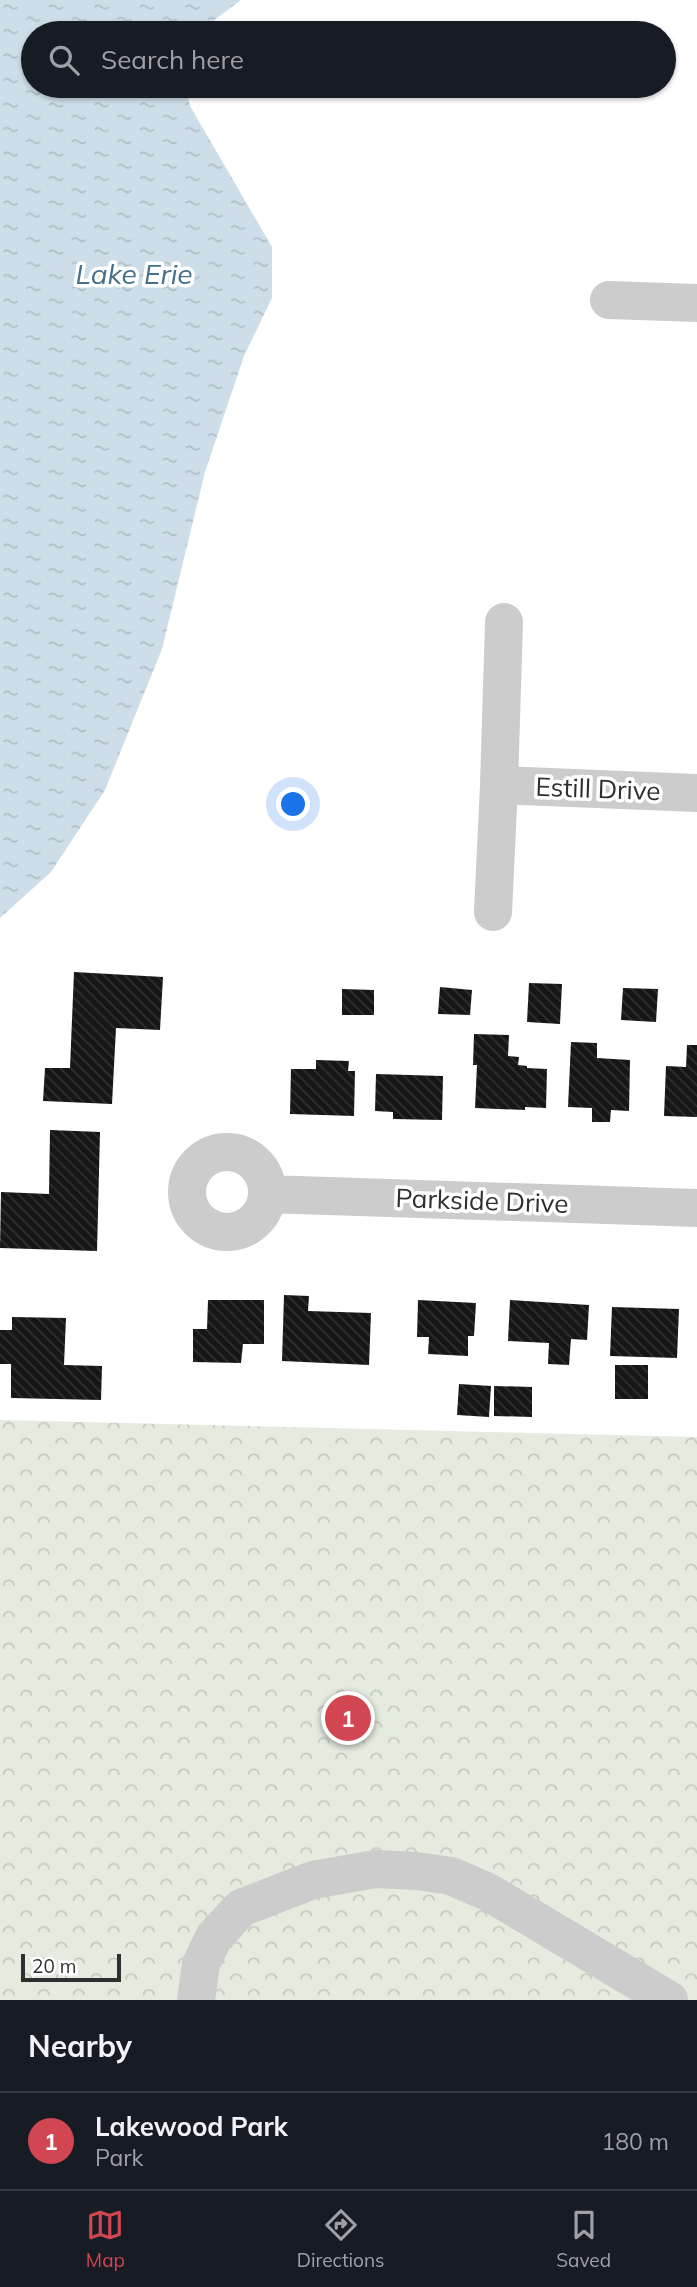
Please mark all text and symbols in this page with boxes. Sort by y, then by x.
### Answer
search box [21,21,676,98]
icon: search [45,41,83,79]
text: Search here [101,43,244,76]
water label: Lake Erie [75,256,193,291]
street label: Estill Drive [535,770,661,807]
your location [276,787,310,821]
street label: Parkside Drive [395,1181,569,1220]
pin: 1 [325,1692,371,1744]
scale bar [21,1951,121,1983]
text: 20 m [32,1954,76,1978]
text: Nearby [28,2027,132,2065]
text: Lakewood Park [95,2110,288,2143]
text: 1 [44,2127,58,2156]
text: 180 m [601,2127,669,2156]
text: Park [95,2143,143,2172]
tab: Map [86,2206,125,2272]
tab: Directions [297,2206,385,2272]
tab: Saved [556,2206,611,2272]

